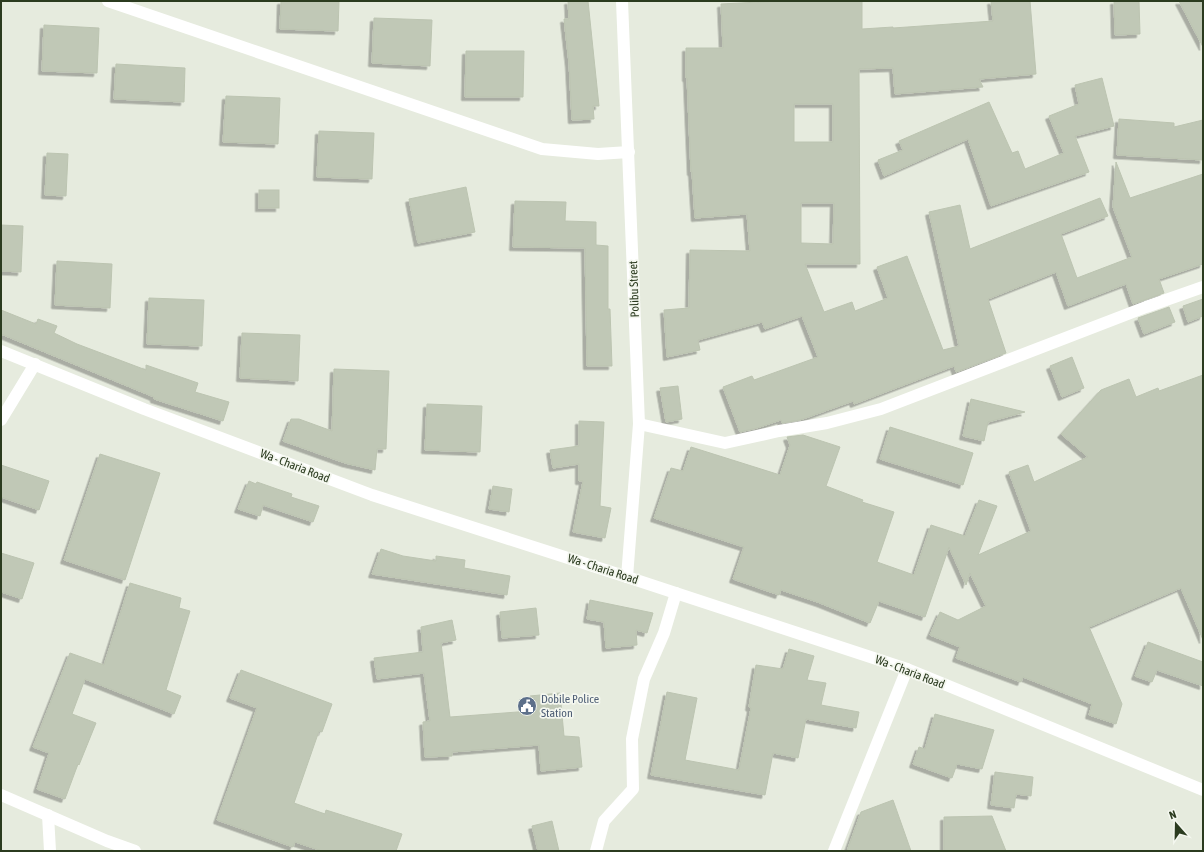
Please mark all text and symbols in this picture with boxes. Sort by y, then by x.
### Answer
street label: Polibu Street [626,260,642,318]
street label: Wa - Charia Road [258,446,332,486]
street label: Wa - Charia Road [566,551,640,587]
street label: Wa - Charia Road [873,652,947,692]
place label: Dobile Police Station [541,692,599,720]
public building icon: Dobile Police Station [516,695,538,717]
north arrow [1156,804,1196,844]
text: N [1167,808,1178,821]

